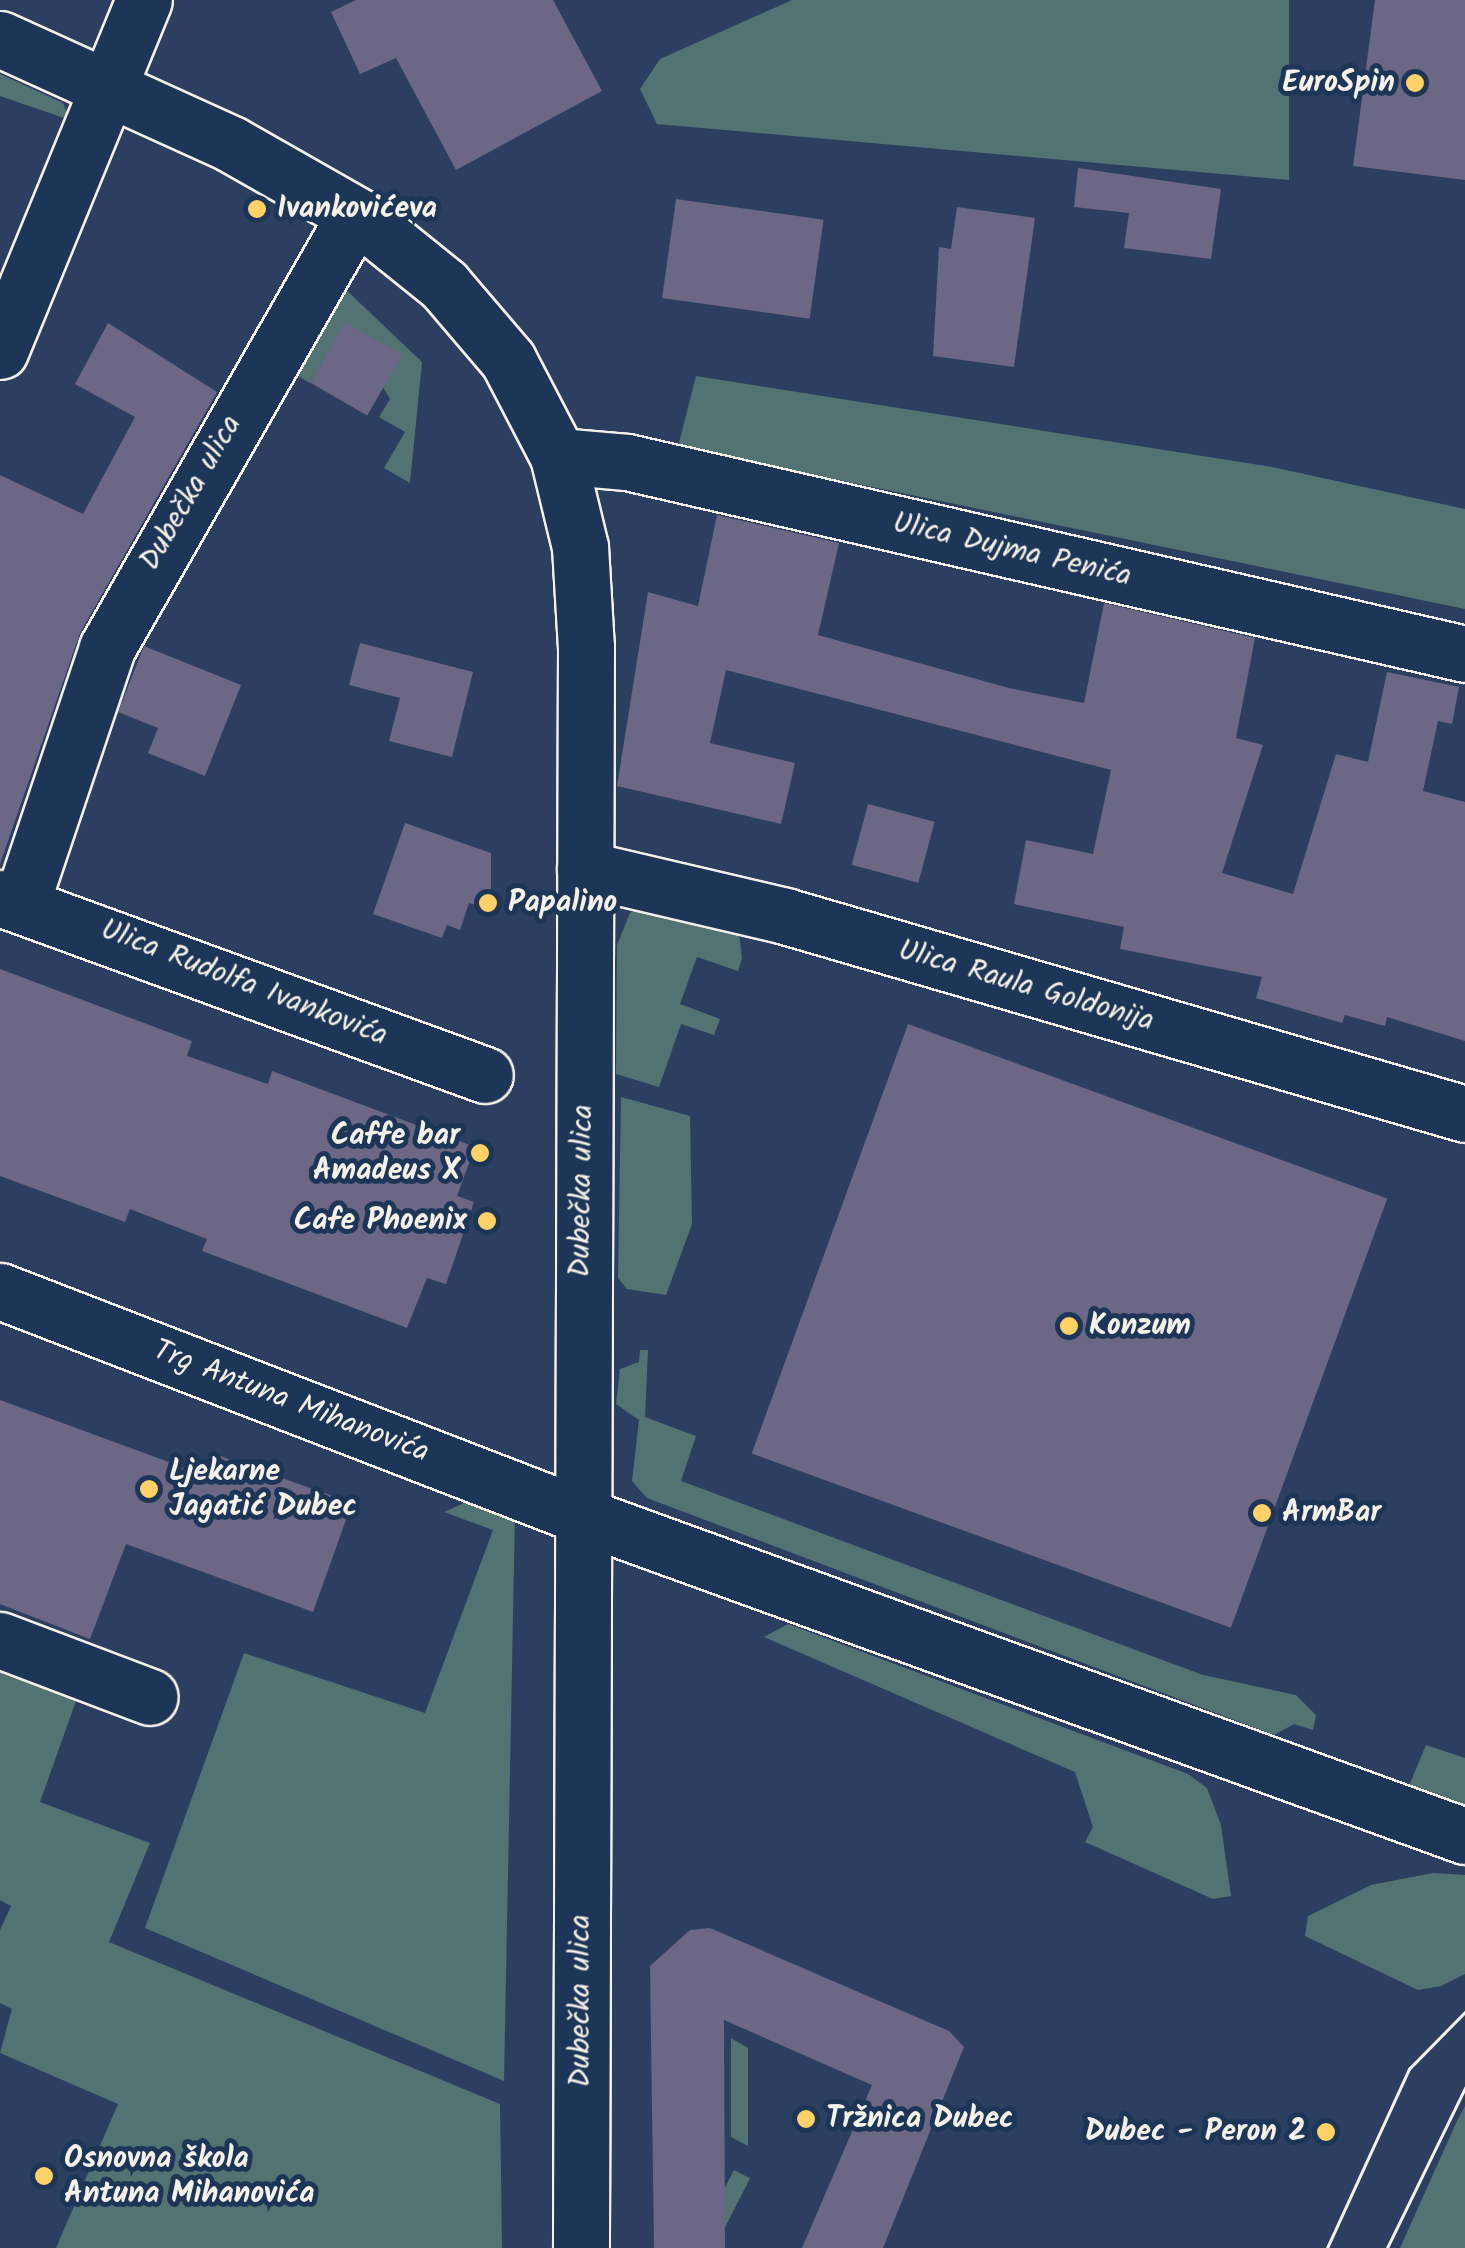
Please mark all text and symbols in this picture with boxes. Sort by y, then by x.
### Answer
place label: EuroSpin [1282,65,1395,101]
marker: EuroSpin [1404,72,1426,94]
place label: Ivankovićeva [277,191,437,227]
marker: Ivankovićeva [246,198,268,220]
street label: Dubečka ulica [132,409,250,577]
street label: Ulica Dujma Penića [889,505,1135,595]
place label: Papalino [508,885,617,921]
marker: Papalino [477,892,499,914]
street label: Ulica Rudolfa Ivankovića [96,912,392,1054]
street label: Ulica Raula Goldonija [894,932,1158,1040]
street label: Dubečka ulica [562,1104,602,1278]
place label: Caffe bar Amadeus X [313,1118,460,1188]
marker: Caffe bar Amadeus X [469,1142,491,1164]
place label: Cafe Phoenix [294,1203,467,1239]
marker: Cafe Phoenix [476,1210,498,1232]
place label: Konzum [1089,1308,1191,1344]
marker: Konzum [1058,1315,1080,1337]
street label: Trg Antuna Mihanovića [148,1333,434,1471]
place label: Ljekarne Jagatić Dubec [169,1454,357,1524]
marker: Ljekarne Jagatić Dubec [138,1478,160,1500]
place label: ArmBar [1282,1495,1381,1531]
marker: ArmBar [1251,1502,1273,1524]
street label: Dubečka ulica [563,1915,599,2087]
place label: Tržnica Dubec [826,2101,1014,2137]
marker: Tržnica Dubec [795,2108,817,2130]
place label: Dubec - Peron 2 [1085,2114,1306,2150]
marker: Dubec - Peron 2 [1315,2121,1337,2143]
place label: Osnovna škola Antuna Mihanovića [64,2141,315,2212]
marker: Osnovna škola Antuna Mihanovića [33,2165,55,2187]

